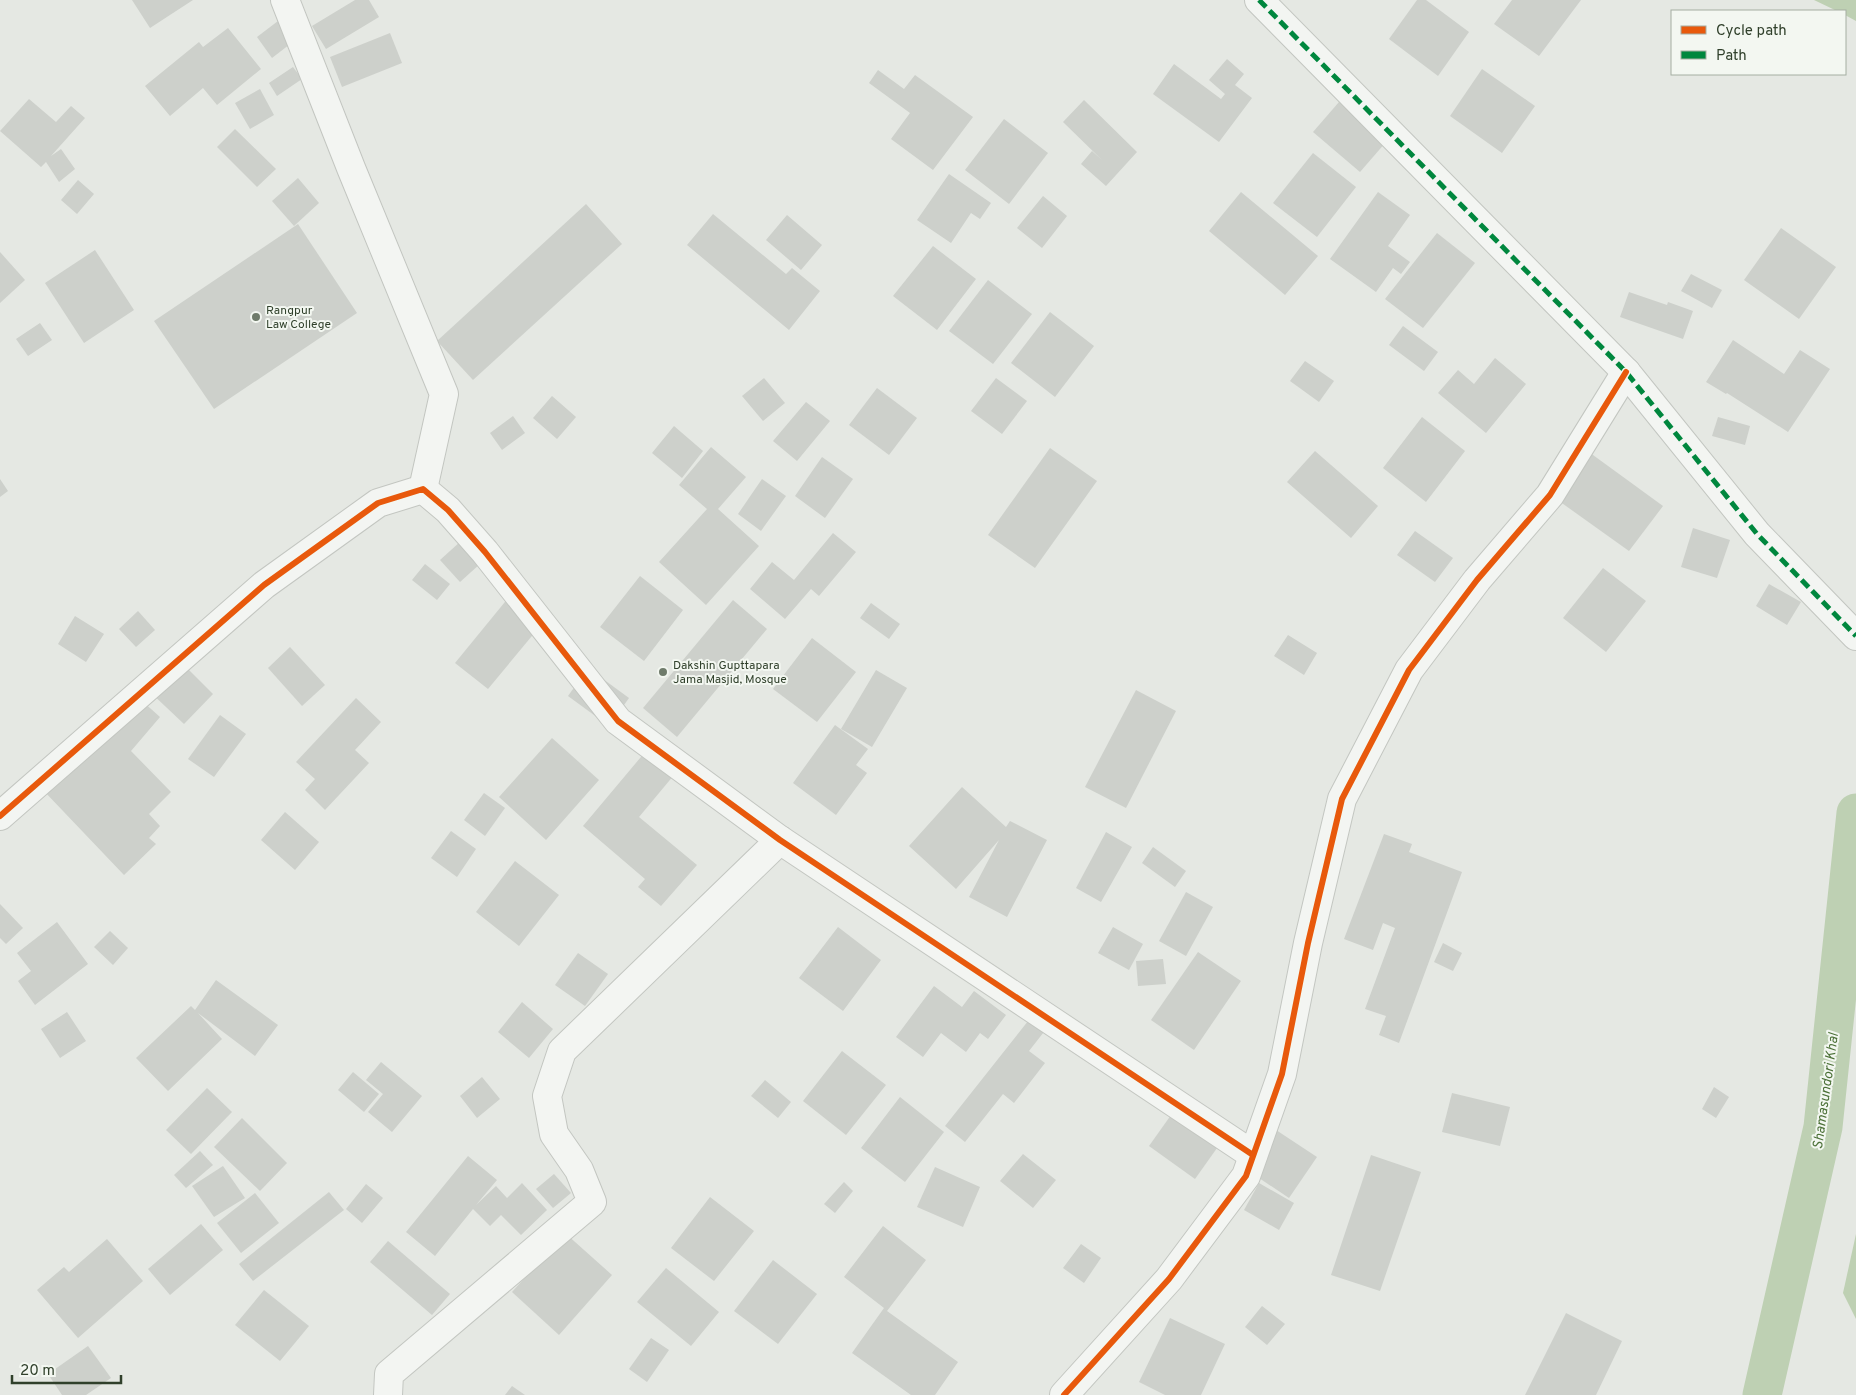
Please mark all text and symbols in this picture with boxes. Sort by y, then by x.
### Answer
legend [1671,10,1846,75]
text: Cycle path [1716,22,1787,41]
text: Path [1716,47,1747,66]
place label: Rangpur Law College [266,303,331,333]
marker: Rangpur Law College [250,311,262,323]
place label: Dakshin Gupttapara Jama Masjid, Mosque [673,658,787,688]
marker: Dakshin Gupttapara Jama Masjid, Mosque [657,666,669,678]
water label: Shamasundori Khal [1810,1031,1843,1150]
scale bar [12,1352,121,1384]
text: 20 m [20,1362,55,1381]

